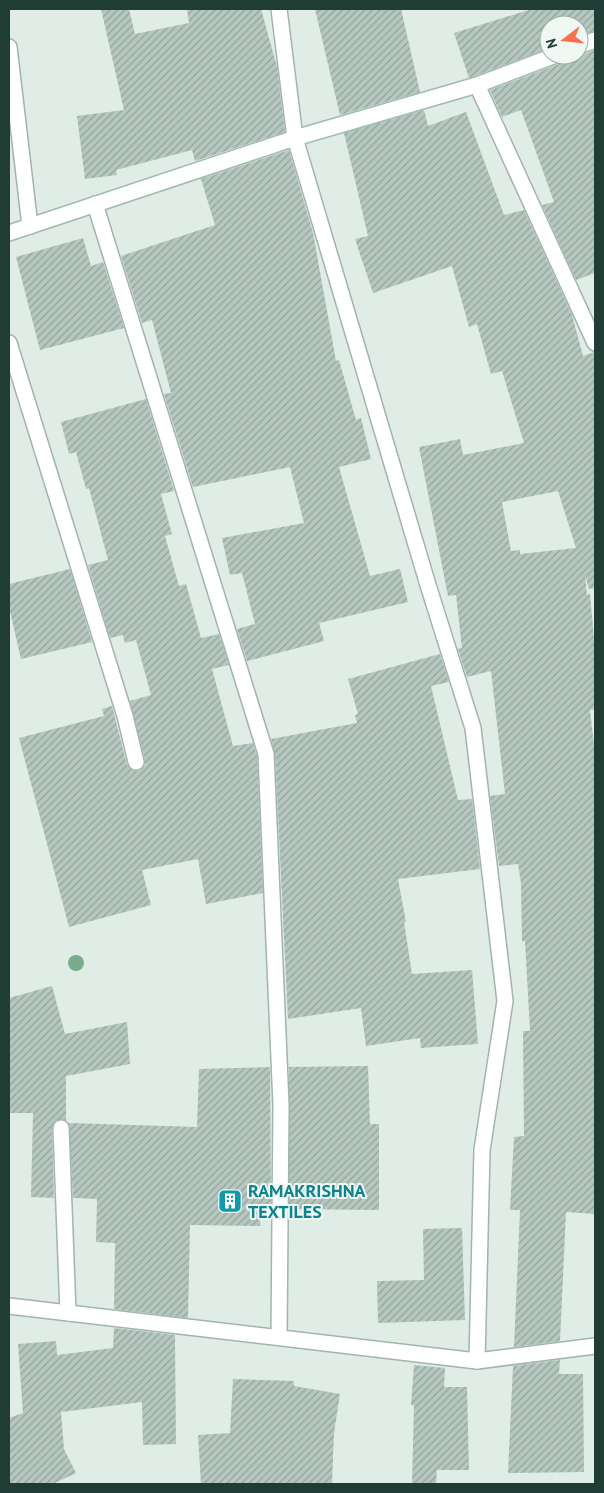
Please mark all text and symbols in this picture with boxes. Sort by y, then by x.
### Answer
north arrow [539,15,589,65]
text: N [542,37,561,50]
place label: RAMAKRISHNA TEXTILES [248,1179,366,1223]
building icon: RAMAKRISHNA TEXTILES [217,1188,243,1214]

